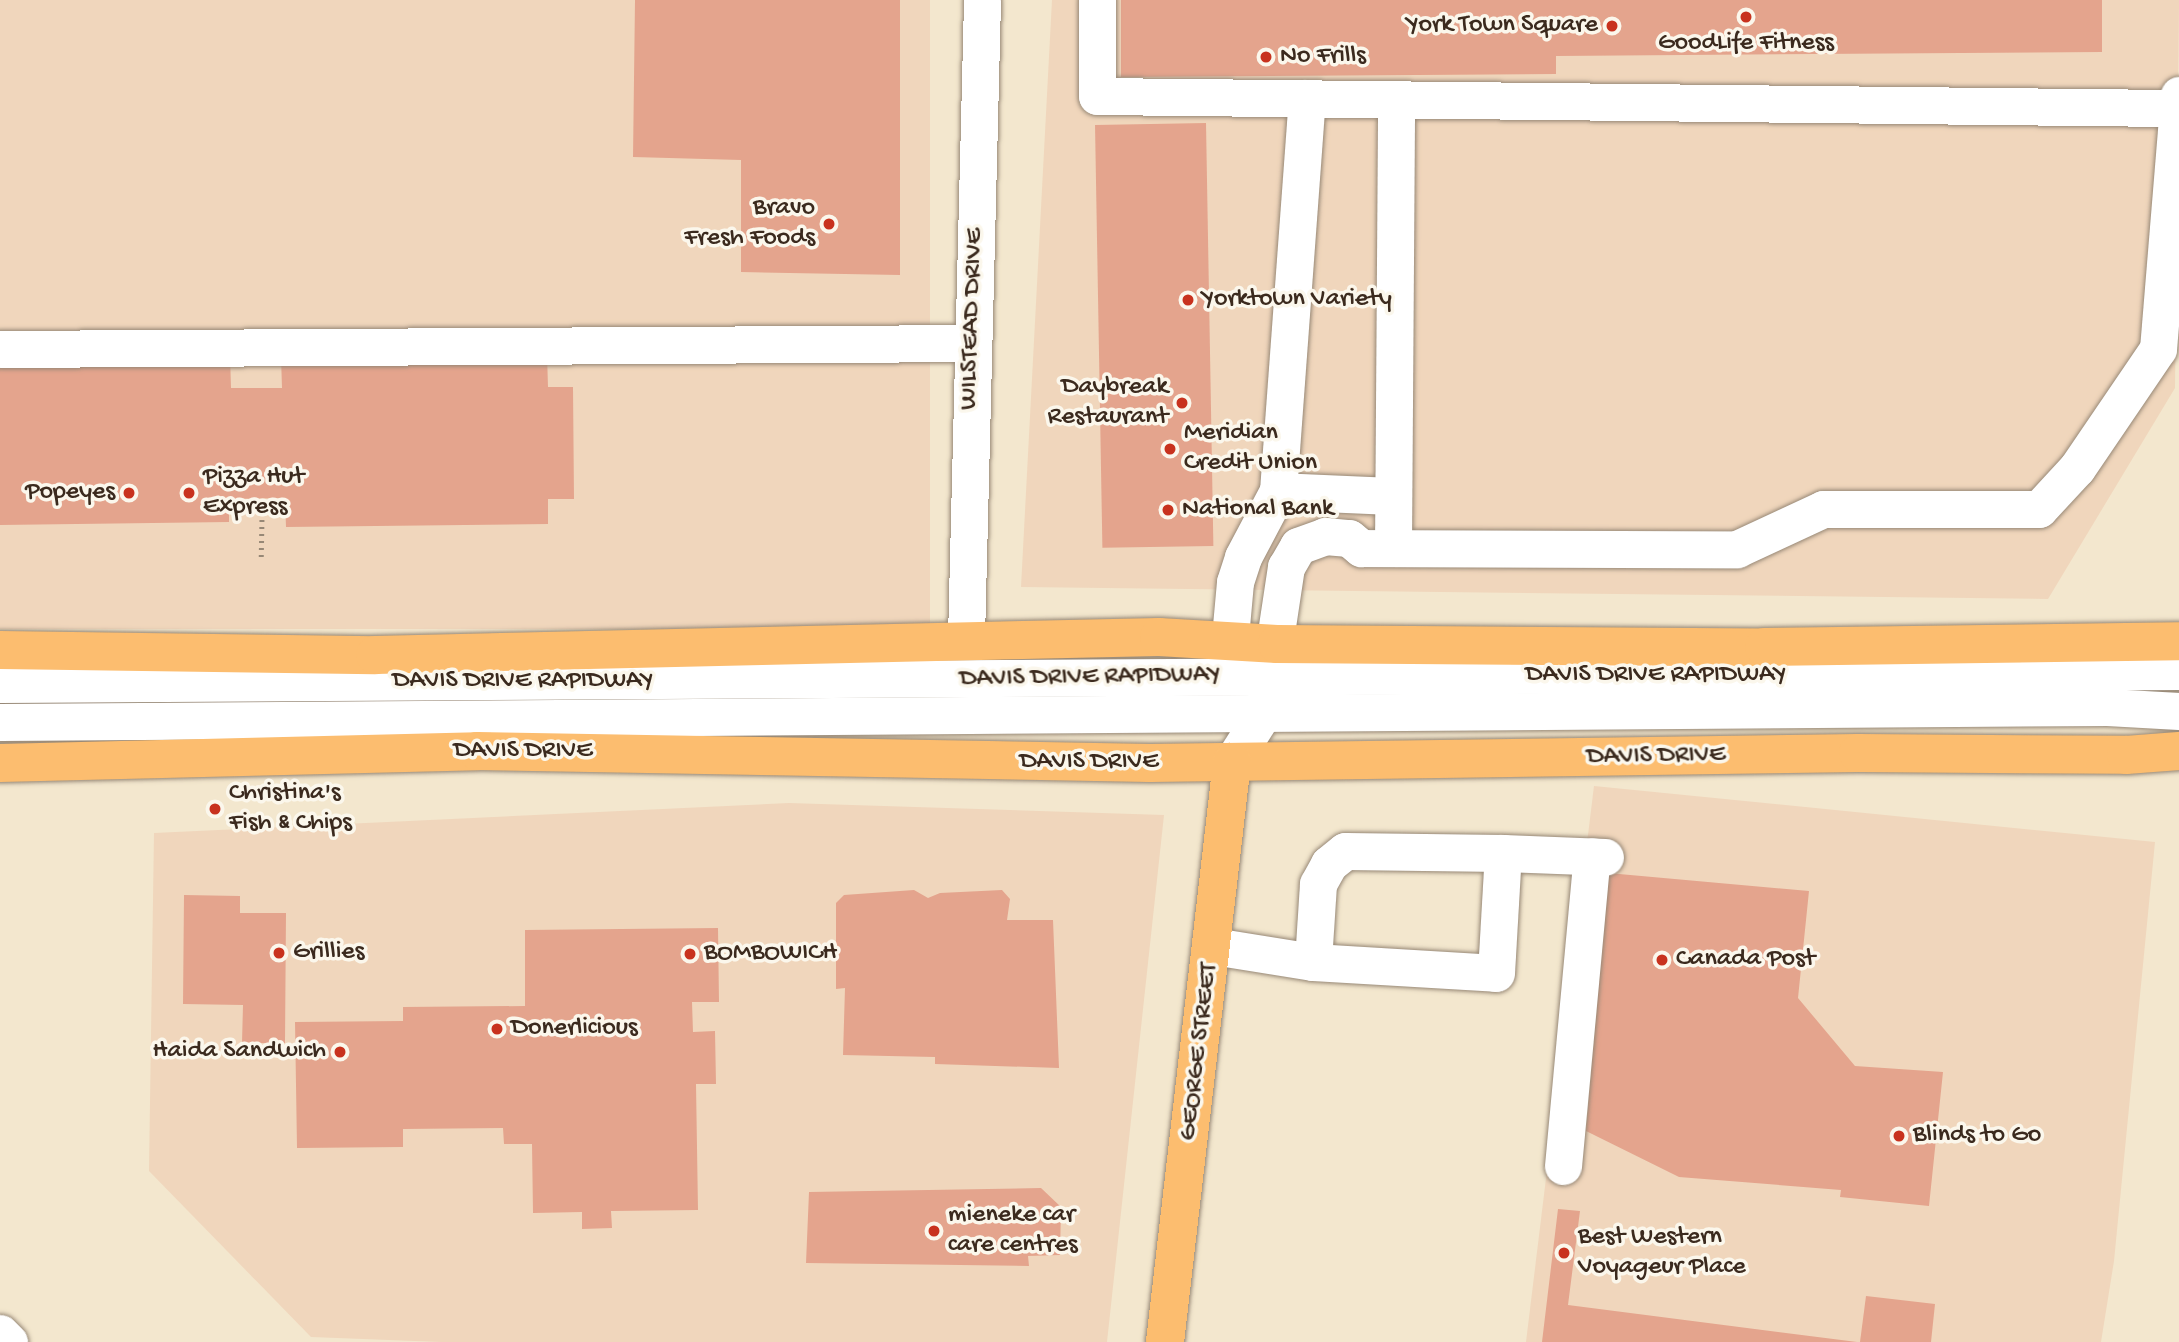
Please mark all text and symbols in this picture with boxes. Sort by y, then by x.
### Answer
marker: GoodLife Fitness [1738,9,1754,25]
place label: York Town Square [1406,10,1598,42]
marker: York Town Square [1604,18,1620,34]
place label: GoodLife Fitness [1658,28,1834,60]
place label: No Frills [1280,41,1366,73]
marker: No Frills [1258,49,1274,65]
place label: Bravo Fresh Foods [684,193,815,255]
marker: Bravo Fresh Foods [821,216,837,232]
street label: WILSTEAD DRIVE [954,227,992,411]
place label: Yorktown Variety [1202,284,1392,316]
marker: Yorktown Variety [1180,292,1196,308]
place label: Daybreak Restaurant [1048,372,1168,434]
marker: Daybreak Restaurant [1174,395,1190,411]
place label: Meridian Credit Union [1184,418,1317,480]
marker: Meridian Credit Union [1162,441,1178,457]
place label: Pizza Hut Express [203,462,304,524]
place label: Popeyes [25,477,115,509]
marker: Popeyes [121,485,137,501]
marker: Pizza Hut Express [181,485,197,501]
place label: National Bank [1182,494,1333,526]
marker: National Bank [1160,502,1176,518]
street label: DAVIS DRIVE RAPIDWAY [959,660,1221,696]
street label: DAVIS DRIVE RAPIDWAY [1526,660,1786,692]
street label: DAVIS DRIVE RAPIDWAY [393,666,653,698]
street label: DAVIS DRIVE [454,736,592,768]
street label: DAVIS DRIVE [1586,740,1726,774]
street label: DAVIS DRIVE [1020,747,1158,779]
place label: Christina's Fish & Chips [229,778,352,840]
marker: Christina's Fish & Chips [207,801,223,817]
place label: Grillies [293,937,364,969]
place label: BOMBOWICH [704,938,837,970]
place label: Canada Post [1676,944,1815,976]
marker: Grillies [271,945,287,961]
marker: BOMBOWICH [682,946,698,962]
marker: Canada Post [1654,952,1670,968]
street label: GEORGE STREET [1174,961,1226,1143]
place label: Donerlicious [511,1013,638,1045]
marker: Donerlicious [489,1021,505,1037]
place label: Haida Sandwich [153,1036,326,1068]
marker: Haida Sandwich [332,1044,348,1060]
place label: Blinds to Go [1913,1120,2041,1152]
marker: Blinds to Go [1891,1128,1907,1144]
place label: mieneke car care centres [948,1200,1077,1262]
place label: Best Western Voyageur Place [1578,1222,1746,1284]
marker: mieneke car care centres [926,1223,942,1239]
marker: Best Western Voyageur Place [1556,1245,1572,1261]

